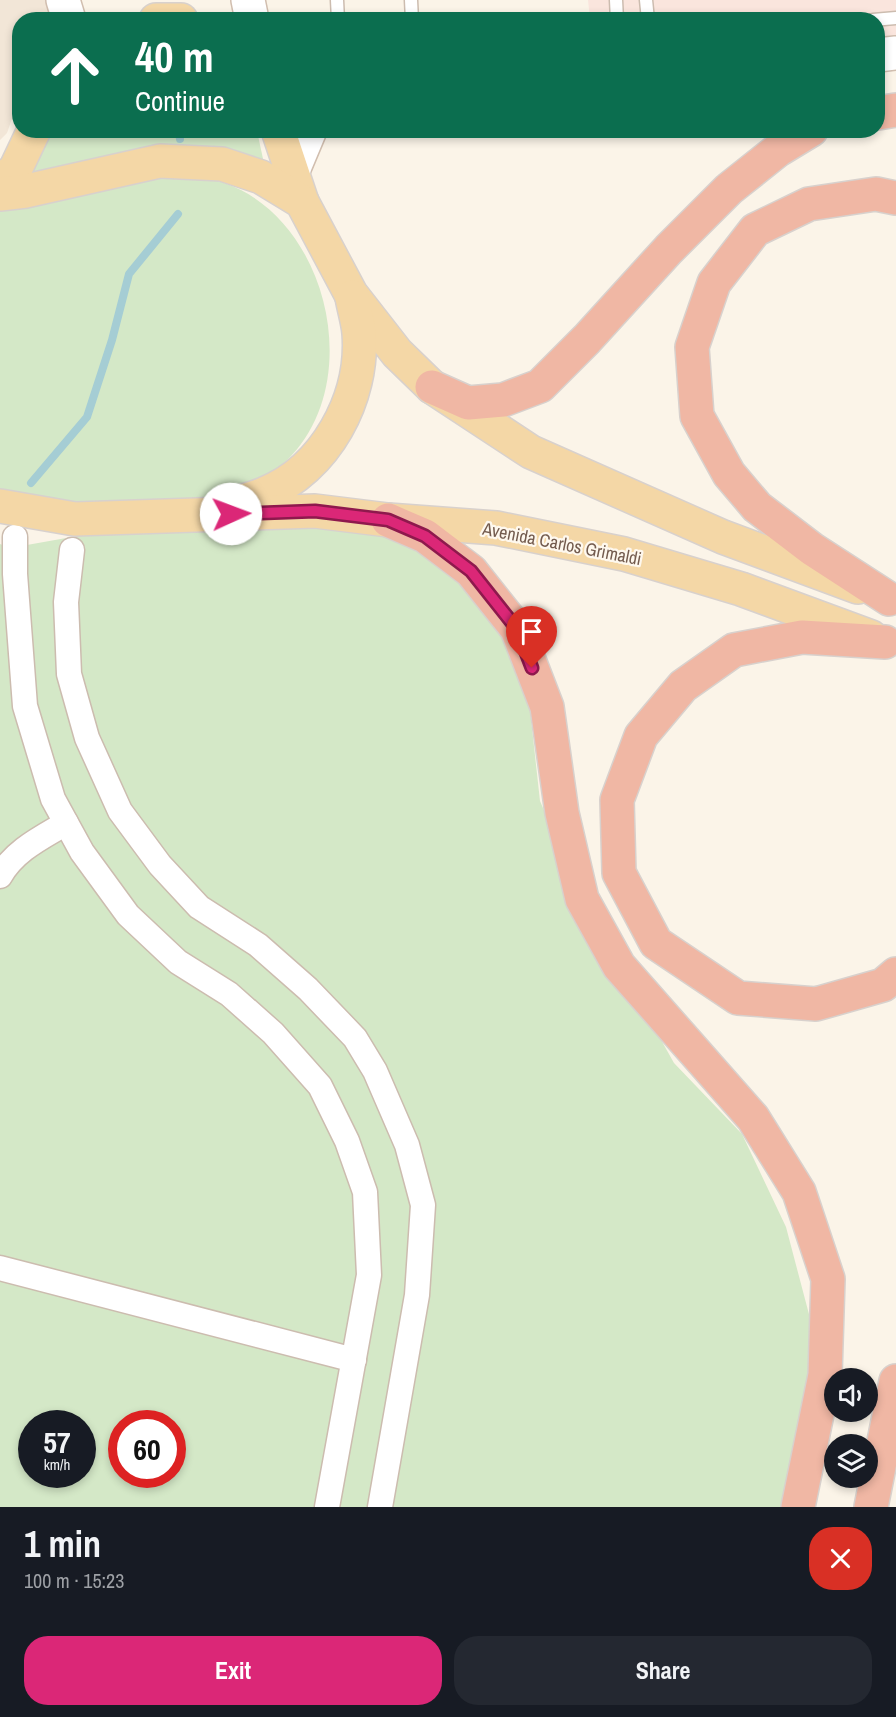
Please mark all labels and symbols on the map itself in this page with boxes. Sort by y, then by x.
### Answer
position arrow [199,482,263,546]
street label: Avenida Carlos Grimaldi [480,516,644,571]
pin [506,606,557,668]
speed limit sign: 60 [108,1410,186,1488]

